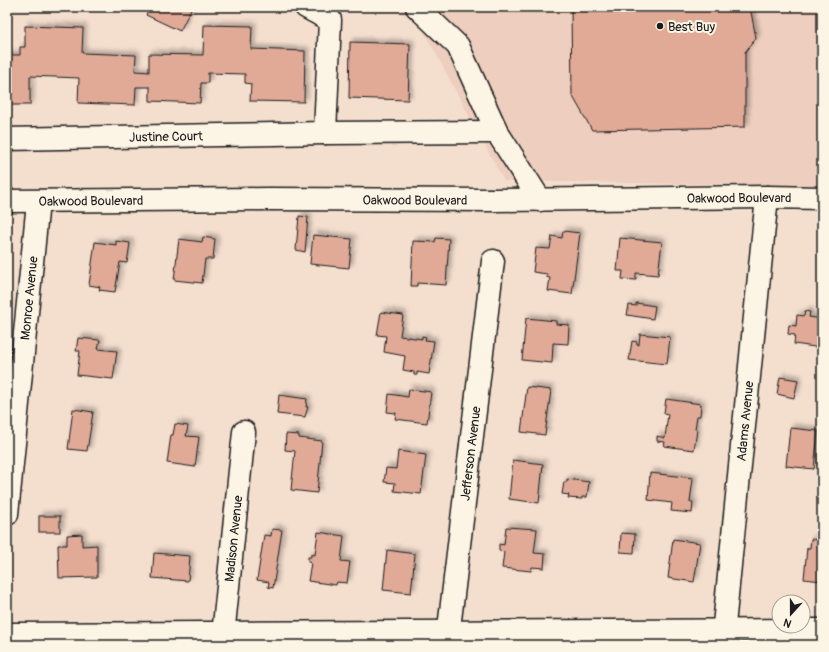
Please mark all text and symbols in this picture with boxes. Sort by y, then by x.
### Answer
place label: Best Buy [668,19,716,35]
marker: Best Buy [655,21,665,31]
street label: Justine Court [129,128,204,146]
street label: Oakwood Boulevard [687,190,791,207]
street label: Oakwood Boulevard [363,192,467,209]
street label: Oakwood Boulevard [39,193,143,210]
street label: Monroe Avenue [17,255,42,341]
street label: Adams Avenue [733,380,758,462]
street label: Jefferson Avenue [457,405,485,502]
street label: Madison Avenue [222,494,246,583]
north arrow [771,594,811,634]
text: N [781,615,793,630]

